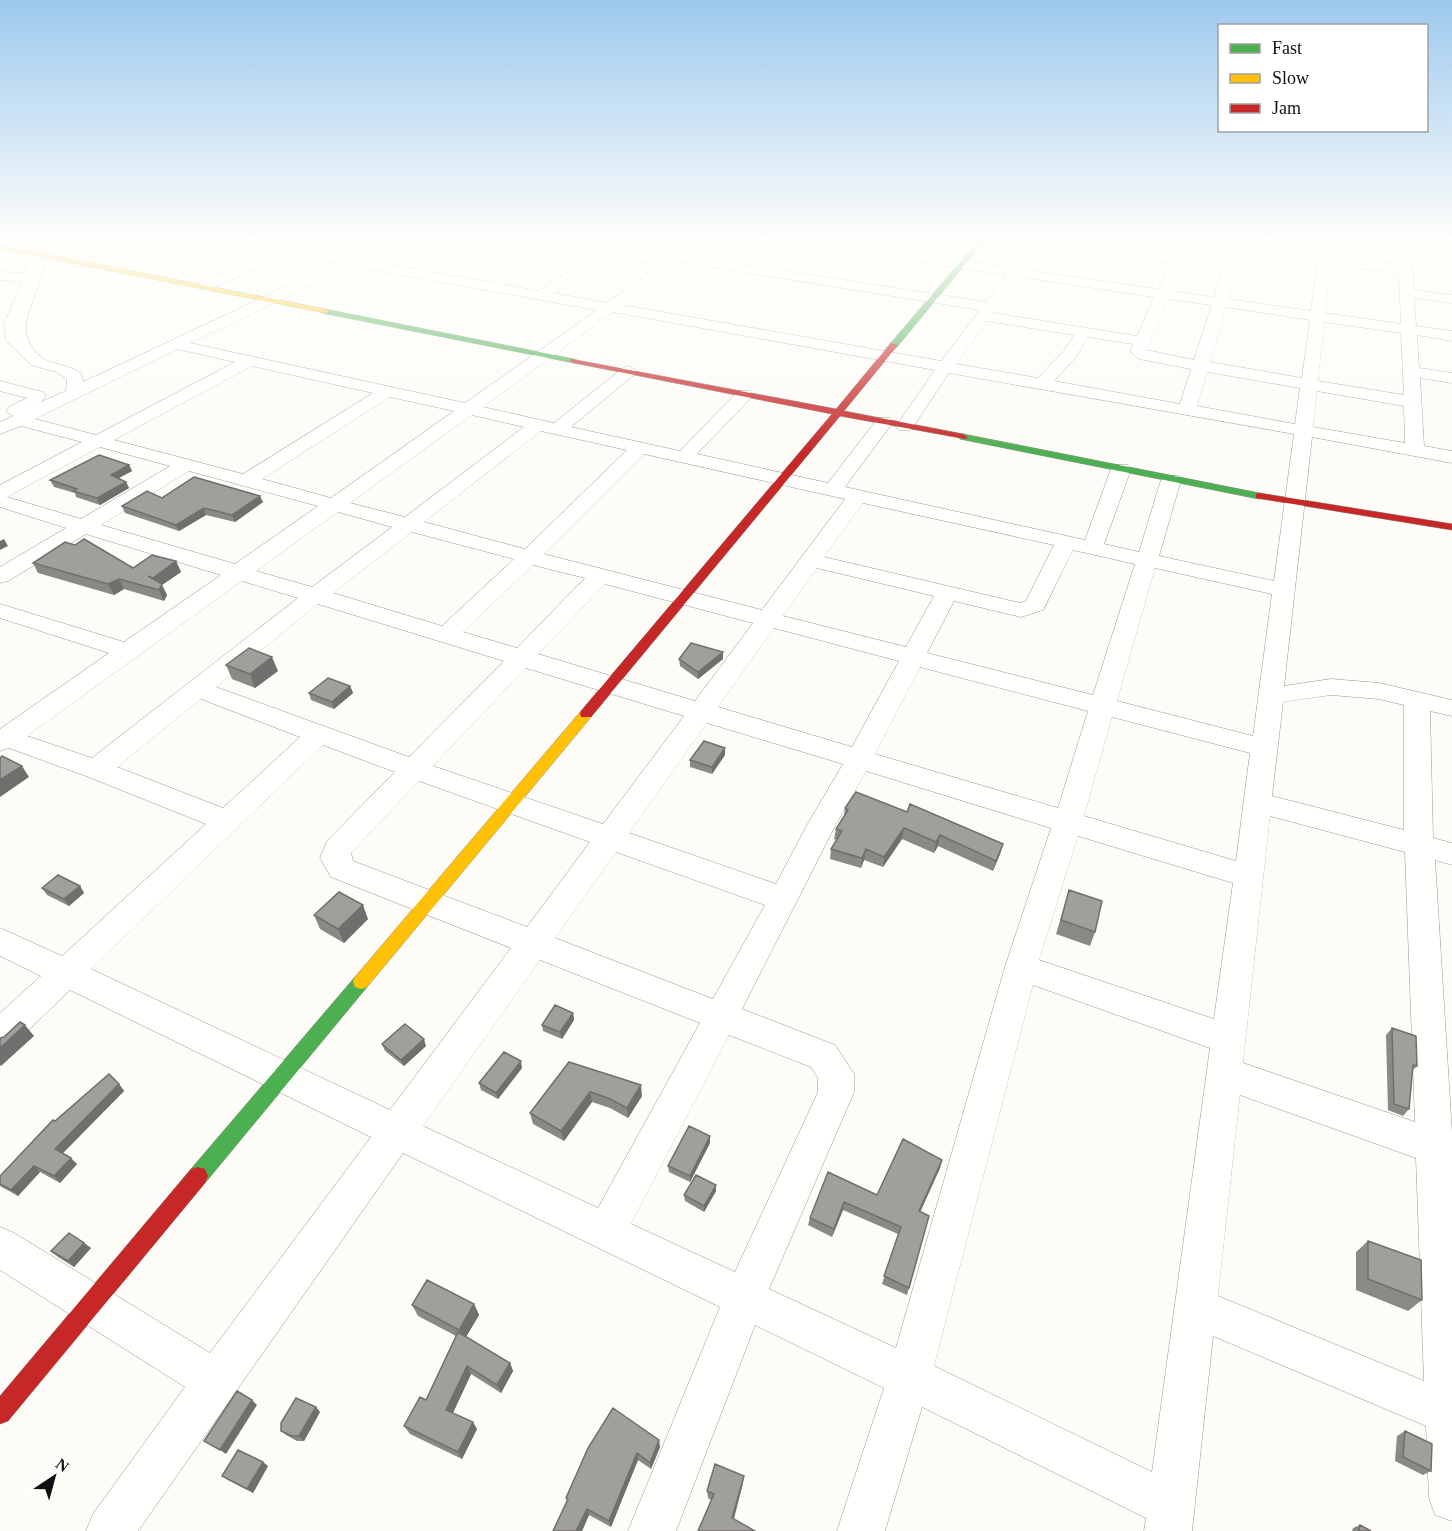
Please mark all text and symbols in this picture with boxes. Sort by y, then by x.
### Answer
legend [1218,24,1428,132]
text: Fast [1272,38,1302,58]
text: Slow [1272,68,1309,88]
text: Jam [1272,98,1301,118]
north arrow [24,1447,84,1507]
text: N [53,1455,73,1476]

